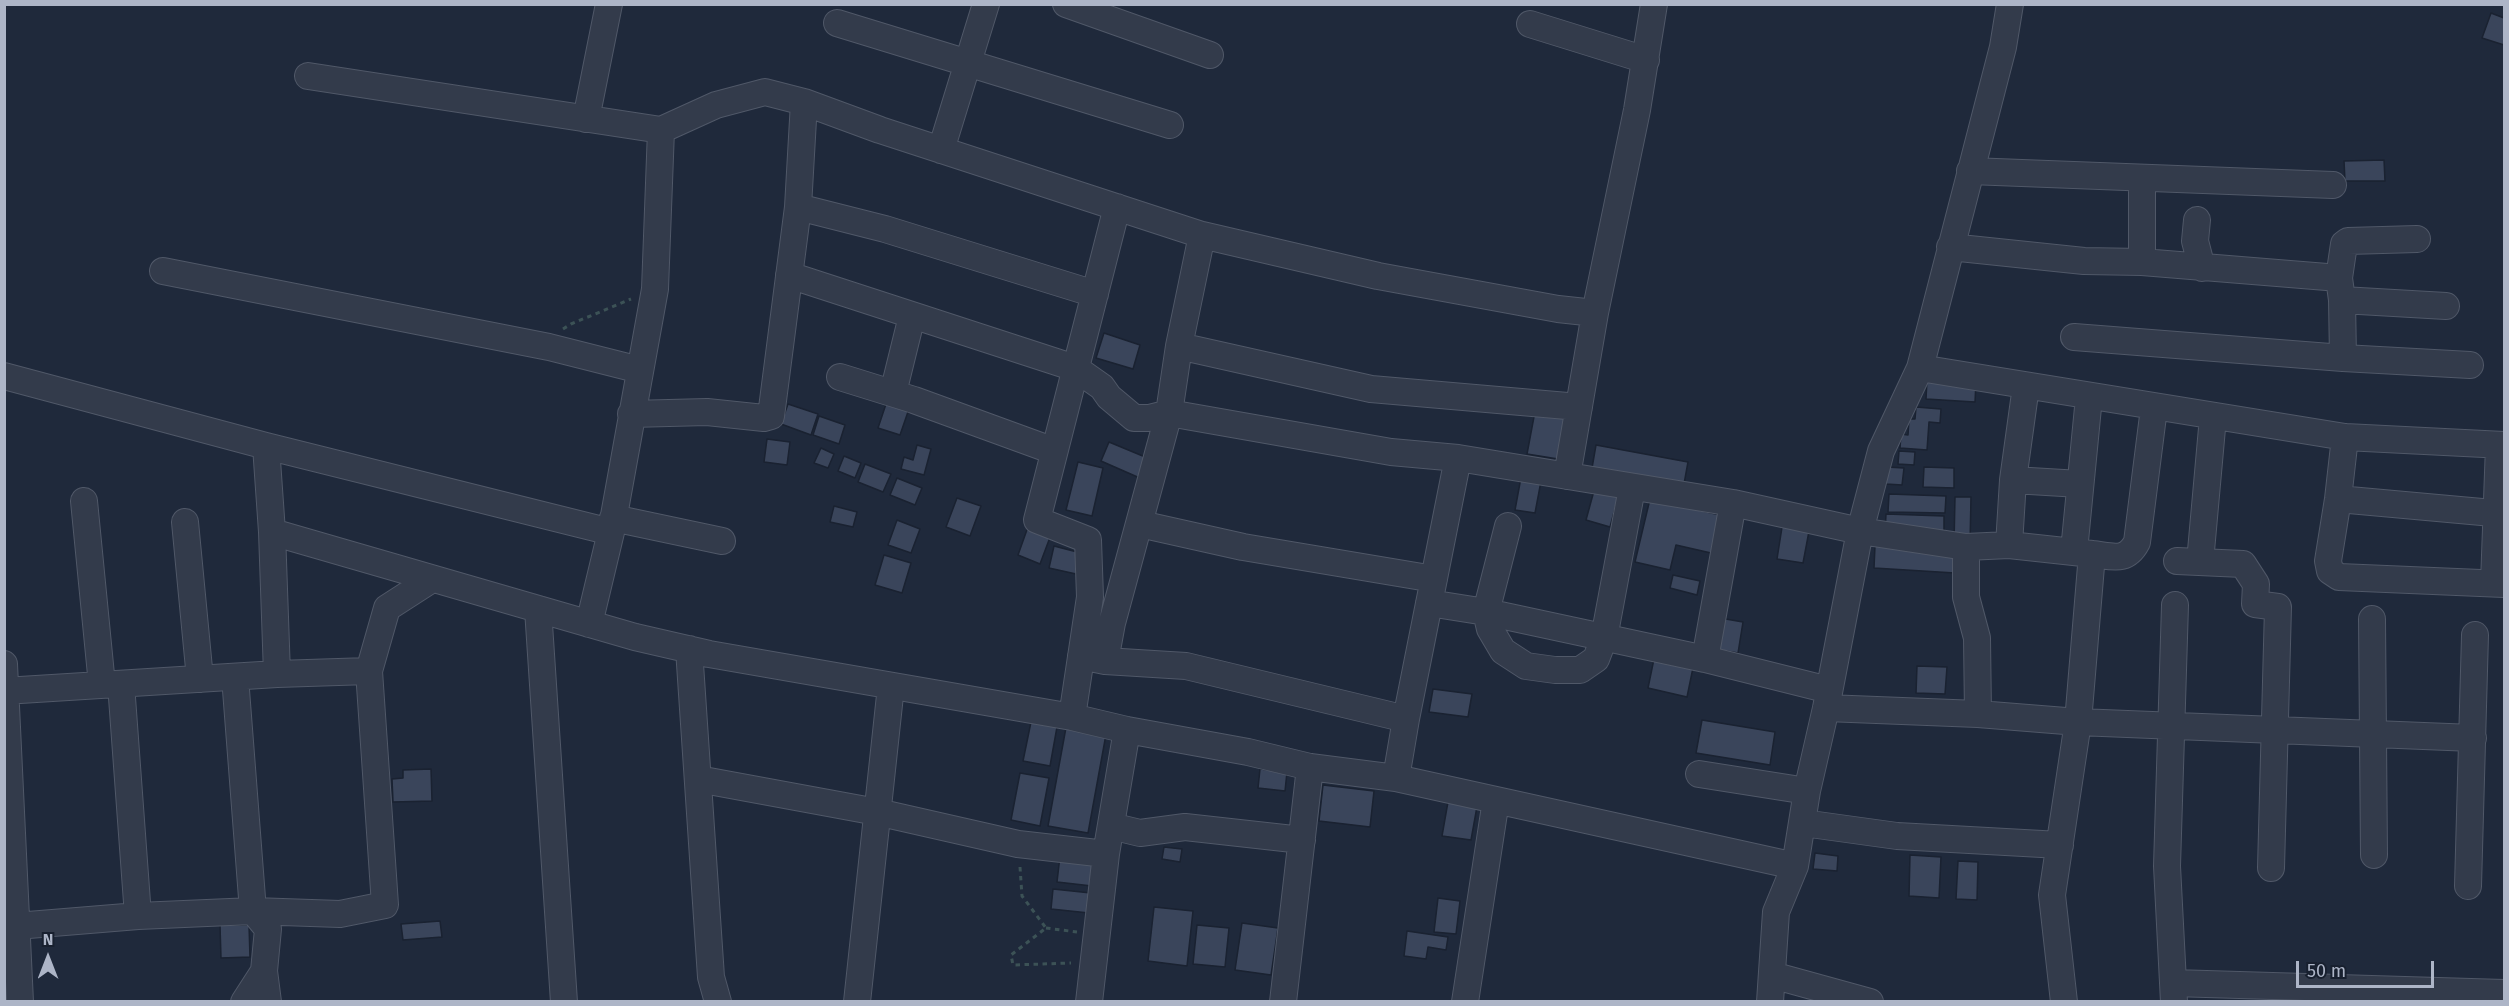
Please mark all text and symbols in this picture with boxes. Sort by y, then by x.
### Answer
north arrow [18,928,78,988]
text: N [43,930,53,949]
scale bar [2299,949,2437,987]
text: 50 m [2307,960,2346,982]

